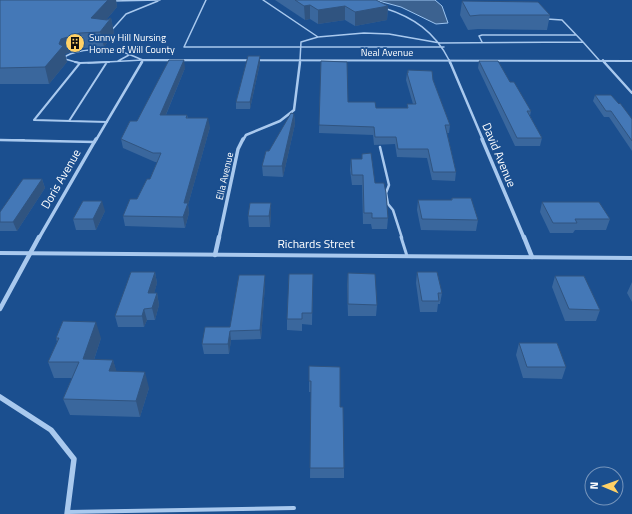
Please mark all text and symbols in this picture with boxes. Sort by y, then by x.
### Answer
place label: Sunny Hill Nursing Home of Will County [89,30,175,57]
building icon: Sunny Hill Nursing Home of Will County [64,32,86,54]
street label: Neal Avenue [361,45,413,60]
street label: David Avenue [477,120,522,190]
street label: Doris Avenue [36,145,85,212]
street label: Ella Avenue [212,151,237,201]
street label: Richards Street [277,234,355,253]
north arrow [584,466,624,506]
text: N [586,482,602,490]

